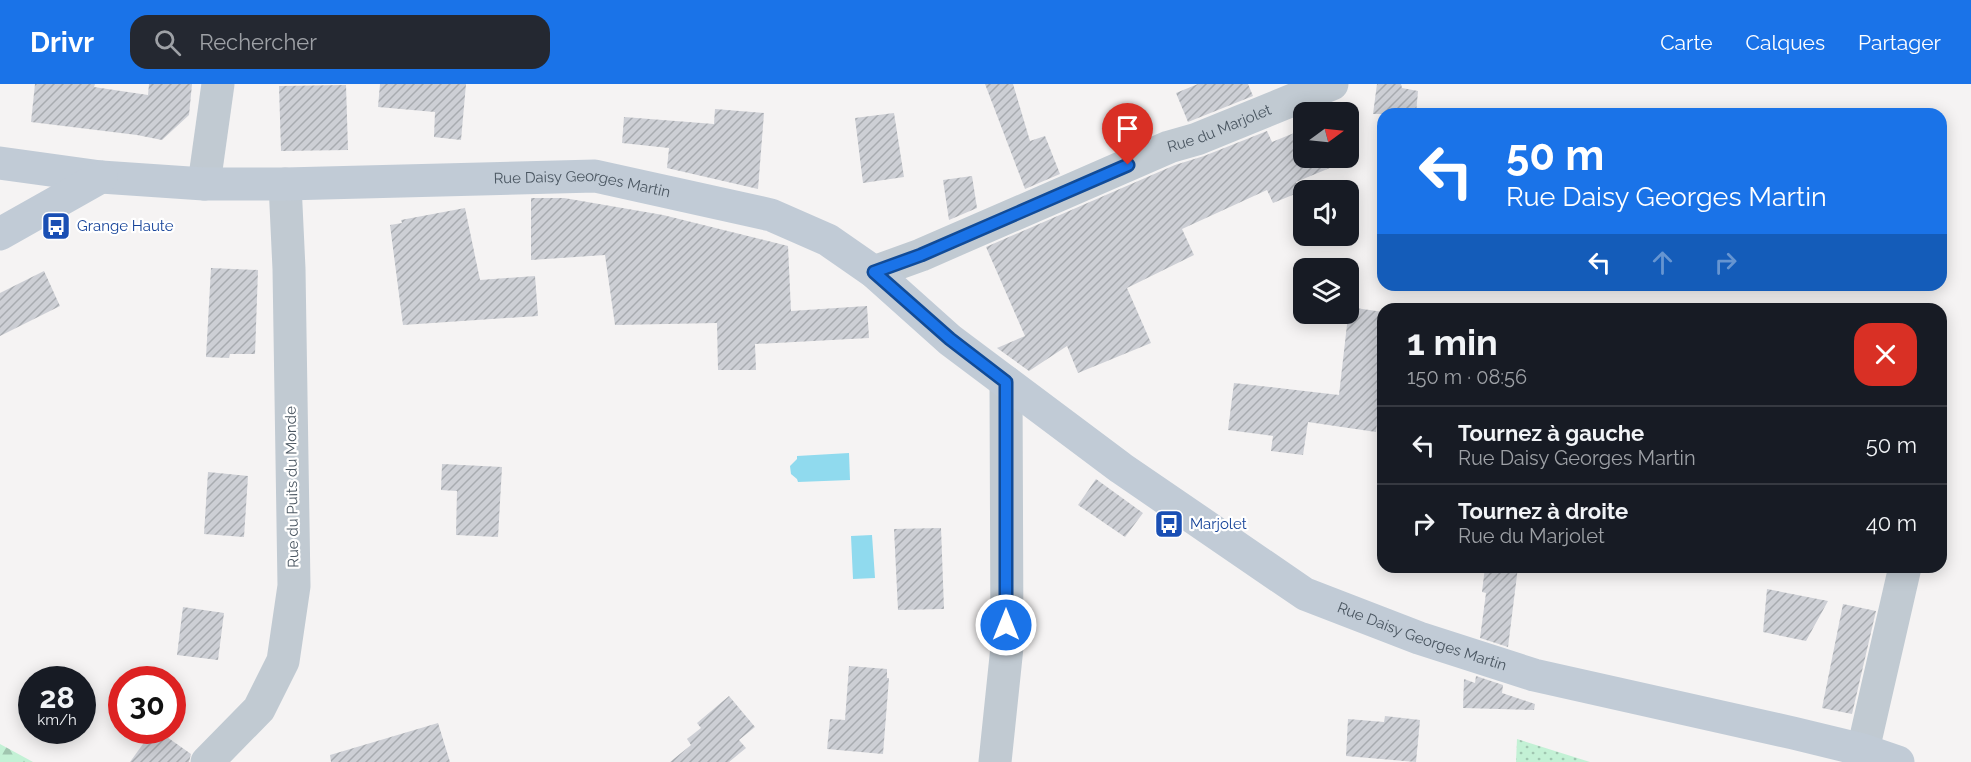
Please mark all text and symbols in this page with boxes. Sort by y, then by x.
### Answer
search box [130,15,550,69]
text: Drivr [30,26,94,59]
icon: search [151,26,184,59]
text: Rechercher [199,29,317,55]
text: Carte [1660,30,1713,55]
text: Calques [1746,30,1825,55]
text: Partager [1858,30,1941,55]
street label: Rue du Marjolet [1165,101,1274,156]
north arrow [1293,102,1359,168]
map controls [1293,102,1359,324]
pin [1102,103,1153,165]
icon: arrive [1111,112,1144,145]
text: 50 m [1506,131,1604,180]
icon: left [1407,132,1485,210]
street label: Rue Daisy Georges Martin [493,167,672,201]
button: sound [1293,180,1359,246]
text: Rue Daisy Georges Martin [1506,181,1827,212]
bus stop icon: Grange Haute [40,210,72,242]
place label: Grange Haute [77,217,174,235]
icon: left [1583,246,1616,279]
icon: ahead [1646,246,1679,279]
icon: right [1709,246,1742,279]
button: layers [1293,258,1359,324]
text: 1 min [1407,321,1498,363]
button: close [1854,323,1917,386]
text: 150 m · 08:56 [1407,365,1527,389]
street label: Rue du Puits du Monde [282,406,302,568]
text: Tournez à gauche [1458,420,1644,446]
icon: left [1407,429,1440,462]
text: 50 m [1866,432,1917,458]
text: Rue Daisy Georges Martin [1458,446,1696,470]
text: Tournez à droite [1458,498,1628,524]
icon: right [1407,507,1440,540]
bus stop icon: Marjolet [1153,508,1185,540]
text: 40 m [1866,510,1917,536]
place label: Marjolet [1190,515,1247,533]
text: Rue du Marjolet [1458,524,1605,548]
position arrow [974,593,1038,657]
street label: Rue Daisy Georges Martin [1335,598,1509,675]
speed limit sign: 30 [108,666,186,744]
text: 28 [39,680,75,715]
text: km/h [37,711,77,729]

